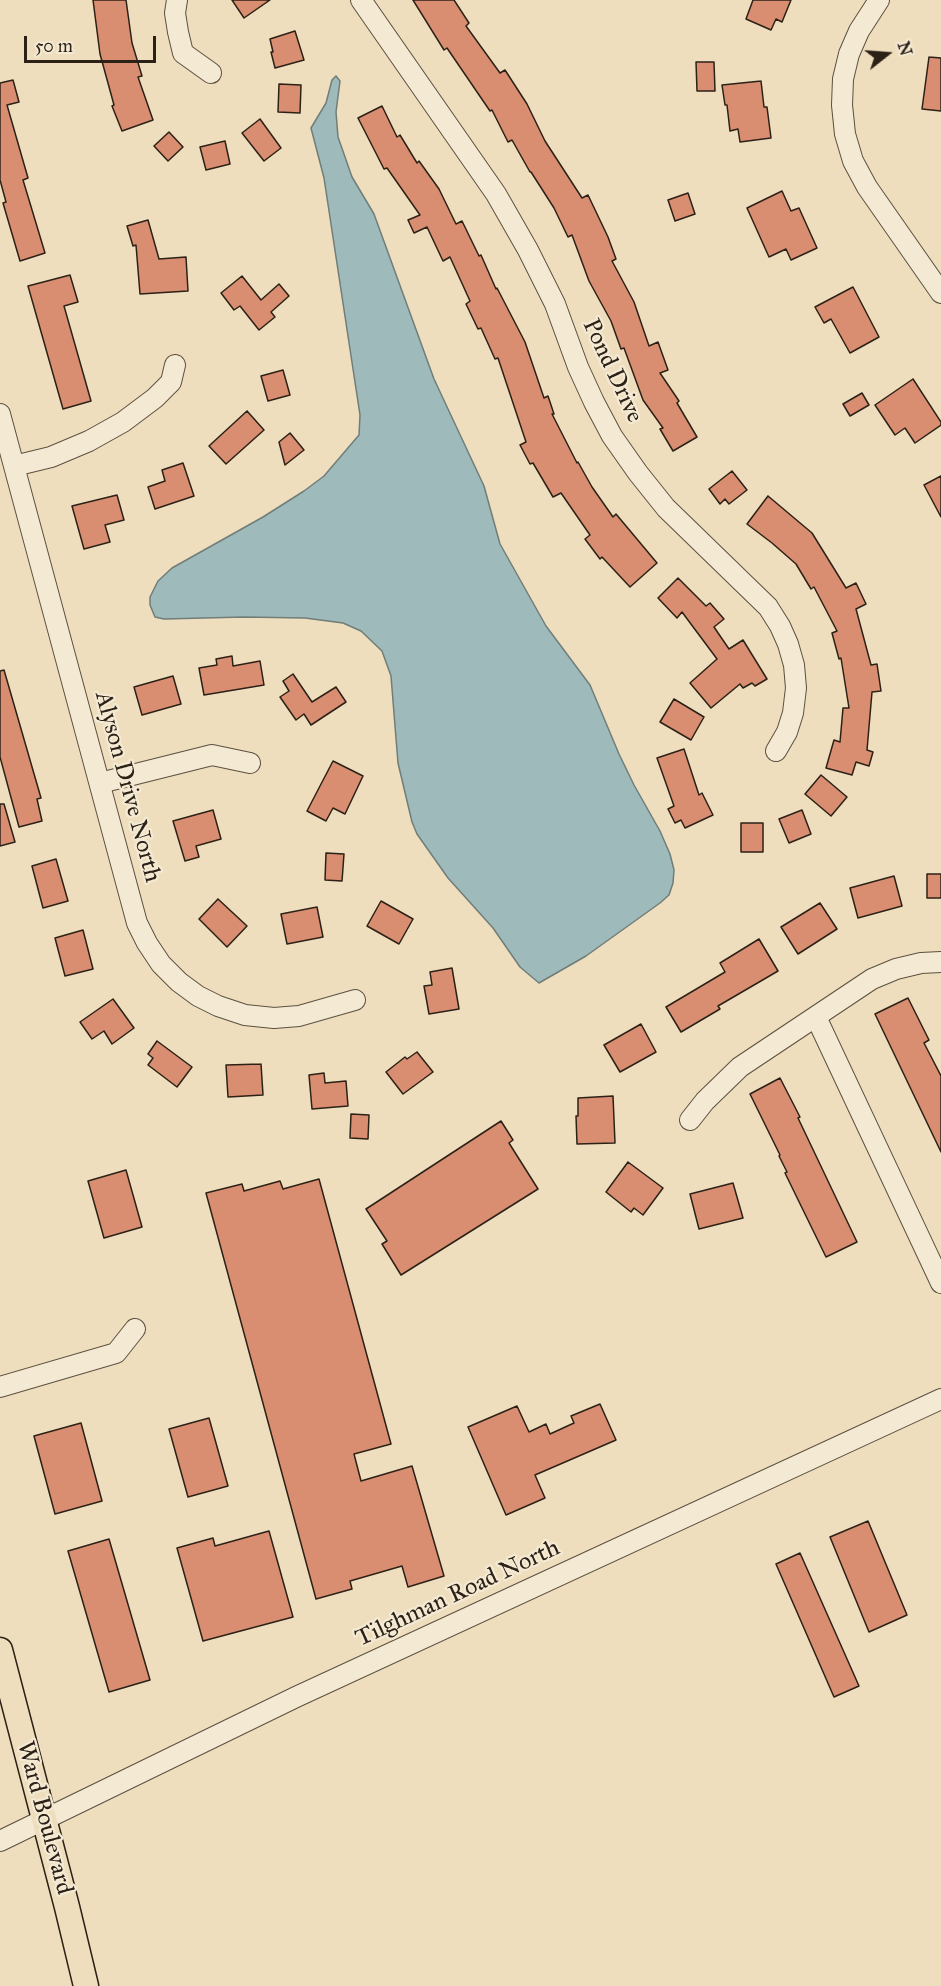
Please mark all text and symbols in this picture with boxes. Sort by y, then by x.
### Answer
scale bar [27,24,159,62]
north arrow [857,24,917,84]
text: 50 m [35,35,73,57]
text: N [894,39,916,58]
street label: Pond Drive [575,315,649,427]
street label: Alyson Drive North [88,688,166,886]
street label: Tilghman Road North [351,1534,565,1654]
street label: Ward Boulevard [10,1738,78,1898]

